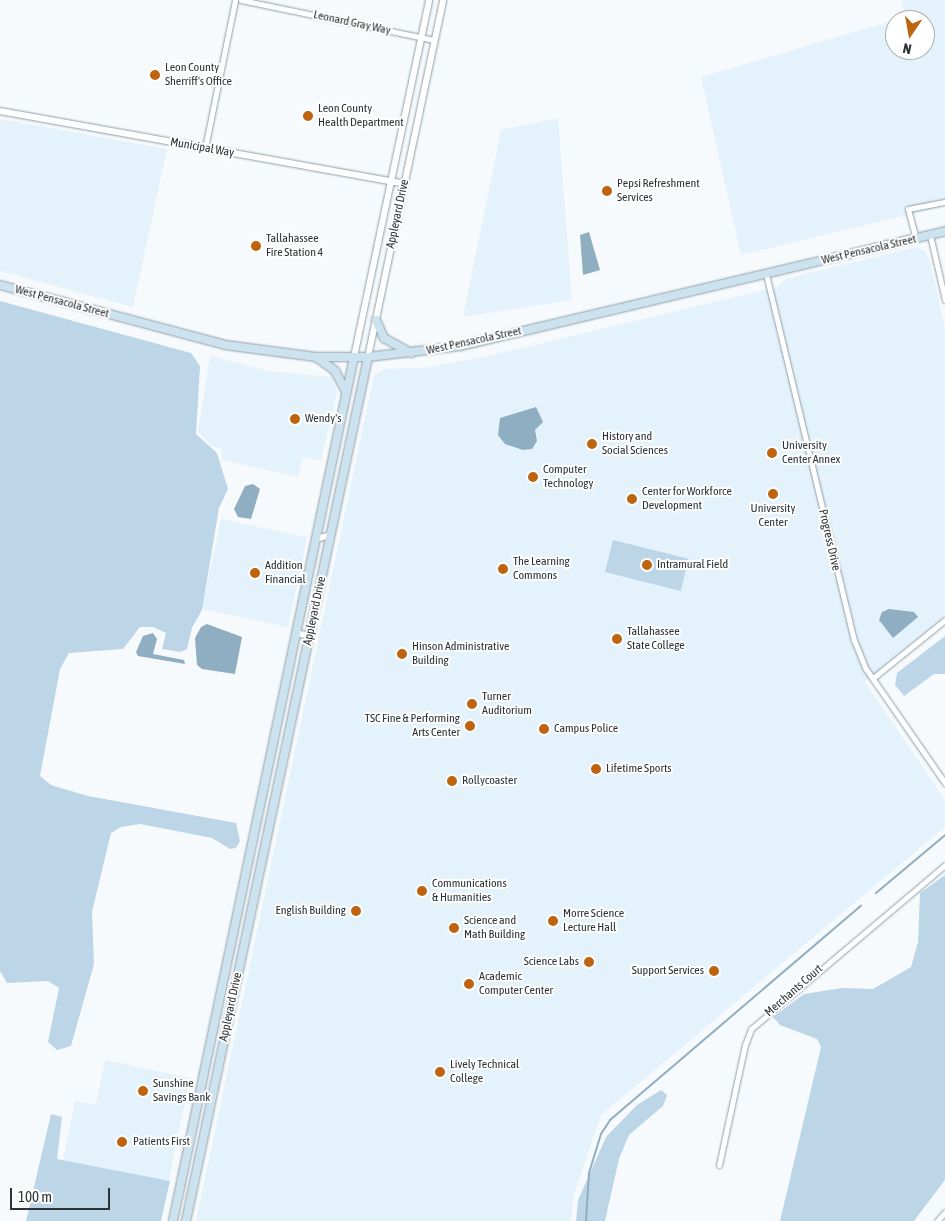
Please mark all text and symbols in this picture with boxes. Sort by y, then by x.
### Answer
street label: Leonard Gray Way [312,8,392,38]
north arrow [885,10,935,60]
text: N [901,40,913,57]
place label: Leon County Sherriff's Office [165,61,232,89]
marker: Leon County Sherriff's Office [149,69,161,81]
place label: Leon County Health Department [318,102,404,130]
marker: Leon County Health Department [302,110,314,122]
street label: Municipal Way [169,135,235,161]
place label: Pepsi Refreshment Services [617,177,700,205]
street label: Appleyard Drive [384,178,412,250]
marker: Pepsi Refreshment Services [601,185,613,197]
place label: Tallahassee Fire Station 4 [266,232,323,260]
street label: West Pensacola Street [820,232,918,268]
marker: Tallahassee Fire Station 4 [250,240,262,252]
street label: West Pensacola Street [13,283,111,321]
street label: West Pensacola Street [425,324,523,358]
place label: Wendy's [305,412,341,426]
marker: Wendy's [289,413,301,425]
place label: History and Social Sciences [602,430,668,458]
marker: History and Social Sciences [586,438,598,450]
place label: University Center Annex [782,439,840,467]
marker: University Center Annex [766,447,778,459]
place label: Computer Technology [543,463,593,491]
marker: Computer Technology [527,471,539,483]
place label: Center for Workforce Development [642,485,732,513]
marker: University Center [767,488,779,500]
marker: Center for Workforce Development [626,493,638,505]
place label: University Center [751,502,795,530]
street label: Progress Drive [815,508,843,572]
place label: The Learning Commons [513,555,570,583]
place label: Intramural Field [657,558,728,572]
place label: Addition Financial [265,559,306,587]
marker: Intramural Field [641,559,653,571]
marker: The Learning Commons [497,563,509,575]
marker: Addition Financial [249,567,261,579]
street label: Appleyard Drive [301,575,329,647]
place label: Tallahassee State College [627,625,685,653]
marker: Tallahassee State College [611,633,623,645]
place label: Hinson Administrative Building [412,640,509,668]
marker: Hinson Administrative Building [396,648,408,660]
place label: Turner Auditorium [482,690,532,718]
marker: Turner Auditorium [466,698,478,710]
place label: TSC Fine & Performing Arts Center [365,712,460,740]
marker: TSC Fine & Performing Arts Center [464,720,476,732]
place label: Campus Police [554,722,618,736]
marker: Campus Police [538,723,550,735]
place label: Lifetime Sports [606,762,672,776]
marker: Lifetime Sports [590,763,602,775]
place label: Rollycoaster [462,774,517,788]
marker: Rollycoaster [446,775,458,787]
place label: Communications & Humanities [432,877,507,905]
marker: Communications & Humanities [416,885,428,897]
place label: English Building [276,904,346,918]
marker: English Building [350,905,362,917]
place label: Morre Science Lecture Hall [563,907,624,935]
place label: Science and Math Building [464,914,525,942]
marker: Morre Science Lecture Hall [547,915,559,927]
marker: Science and Math Building [448,922,460,934]
place label: Science Labs [524,955,579,969]
marker: Science Labs [583,956,595,968]
street label: Merchants Court [762,962,826,1020]
place label: Support Services [632,964,704,978]
marker: Support Services [708,965,720,977]
place label: Academic Computer Center [479,970,553,998]
street label: Appleyard Drive [217,971,245,1043]
marker: Academic Computer Center [463,978,475,990]
place label: Lively Technical College [450,1058,519,1086]
marker: Lively Technical College [434,1066,446,1078]
place label: Sunshine Savings Bank [153,1077,211,1105]
marker: Sunshine Savings Bank [137,1085,149,1097]
marker: Patients First [115,1135,129,1149]
place label: Patients First [133,1135,190,1149]
scale bar [12,1178,112,1210]
text: 100 m [18,1188,52,1205]

